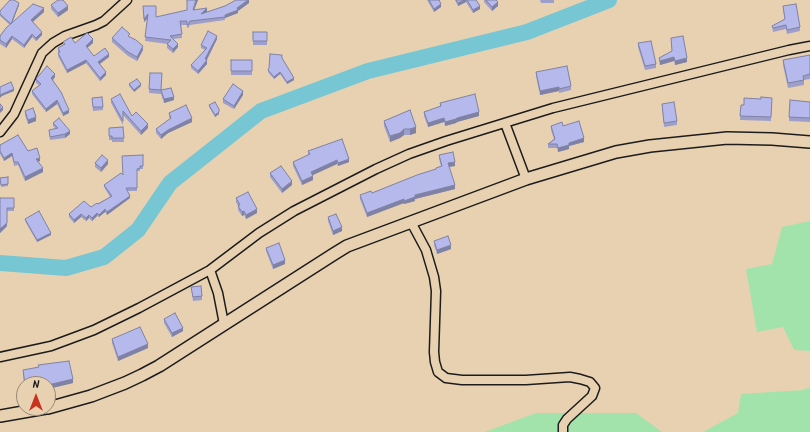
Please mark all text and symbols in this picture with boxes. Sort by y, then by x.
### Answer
north arrow [16,376,56,416]
text: N [33,376,39,394]

